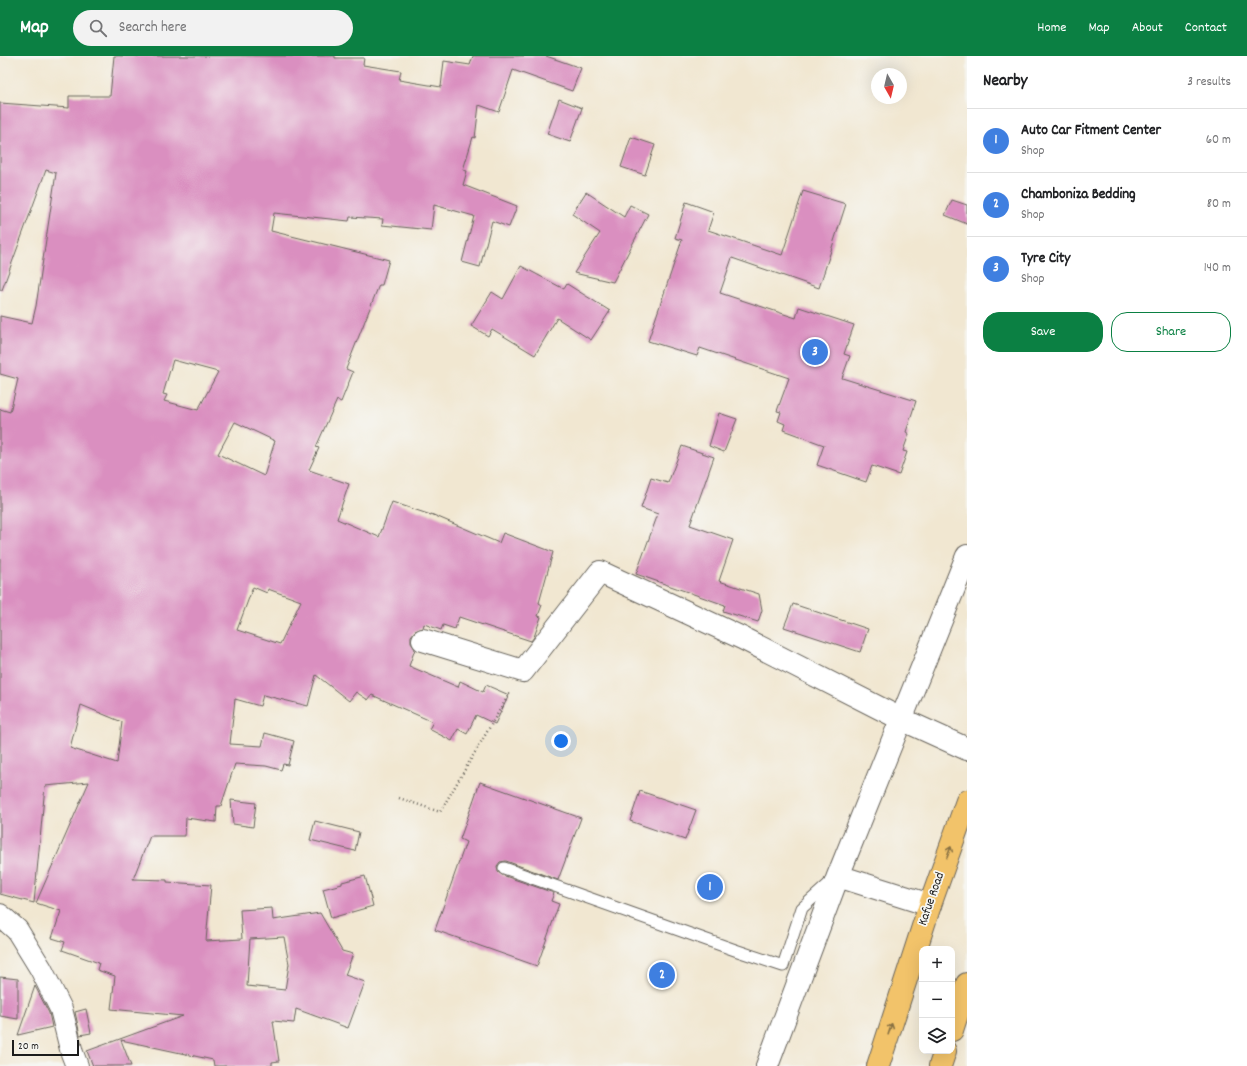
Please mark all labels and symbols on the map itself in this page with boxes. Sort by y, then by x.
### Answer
north arrow [871,68,907,104]
pin: 3 [802,337,828,367]
your location [551,731,571,751]
one-way arrow [945,847,953,859]
street label: Kafue Road [914,870,950,928]
pin: 1 [697,872,723,902]
pin: 2 [649,960,675,990]
one-way arrow [887,1023,894,1036]
scale bar [12,1038,79,1057]

